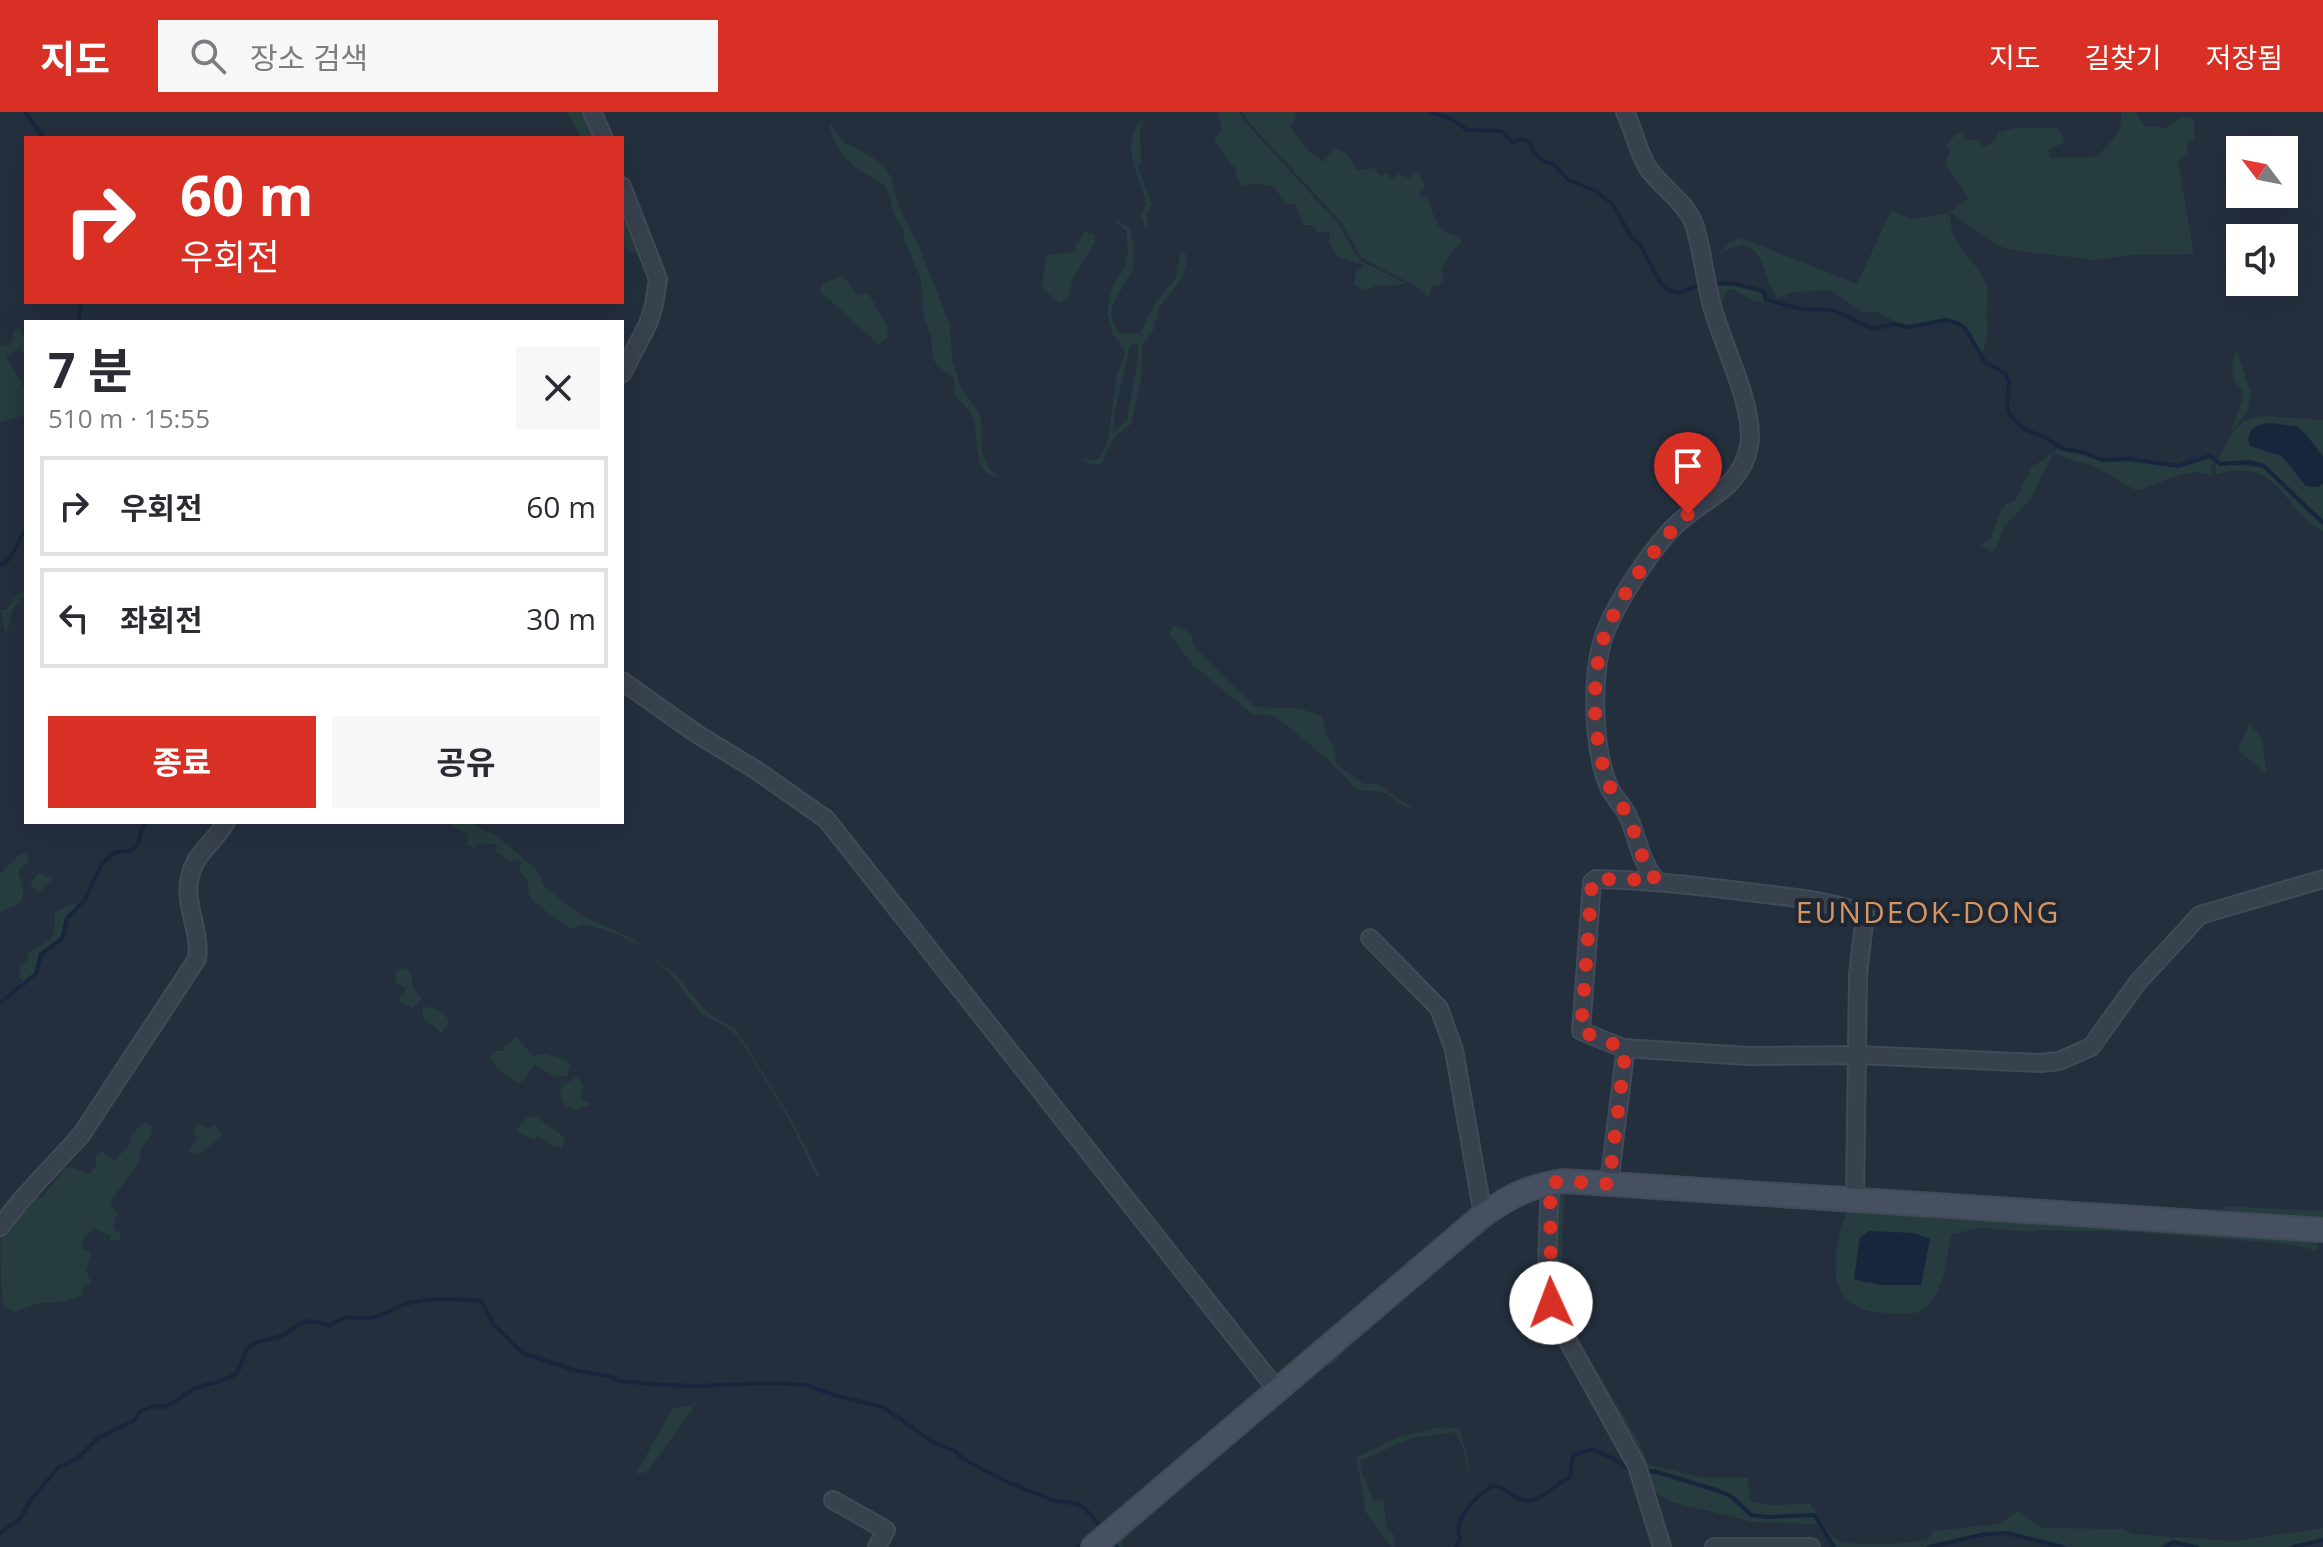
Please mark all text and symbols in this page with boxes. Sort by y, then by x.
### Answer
search box [158,20,718,92]
text: 지도 [40,32,110,84]
icon: search [186,34,230,78]
text: 장소 검색 [250,37,368,78]
text: 지도 [1989,38,2040,76]
text: 길찾기 [2084,38,2162,76]
text: 저장됨 [2206,38,2283,76]
north arrow [2226,136,2298,208]
map controls [2226,136,2298,296]
text: 60 m [180,156,314,232]
icon: right [48,168,152,272]
button: sound [2226,224,2298,296]
text: 우회전 [180,232,279,281]
text: 7 분 [48,337,132,402]
button: close [516,346,600,430]
text: 510 m · 15:55 [48,400,210,436]
pin [1654,432,1722,514]
icon: arrive [1666,444,1710,488]
icon: right [52,484,96,528]
text: 60 m [526,486,596,527]
text: 우회전 [120,487,203,528]
icon: left [52,596,96,640]
text: 30 m [526,598,596,639]
text: 좌회전 [120,599,203,640]
button: 종료 [48,716,316,808]
button: 공유 [332,716,600,808]
district label: EUNDEOK-DONG [1796,891,2060,932]
position arrow [1509,1261,1593,1345]

